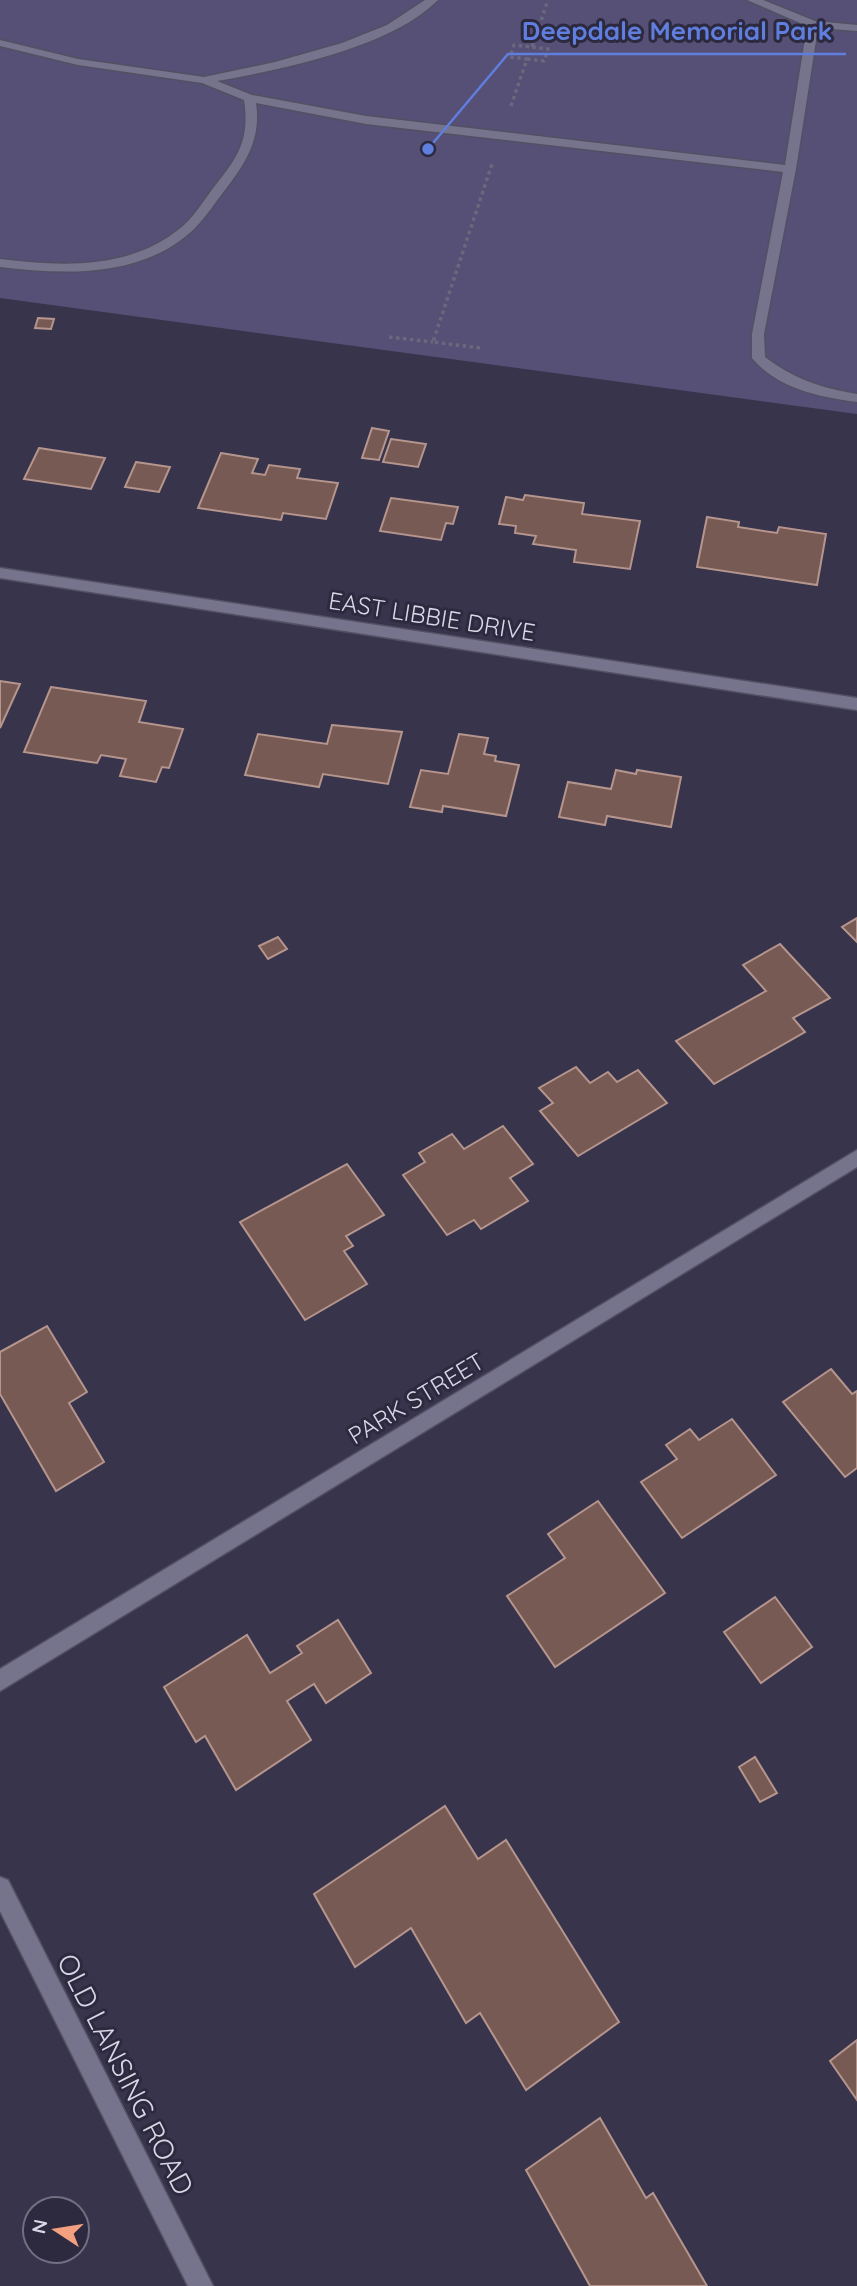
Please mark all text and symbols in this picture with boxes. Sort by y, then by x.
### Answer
callout: Deepdale Memorial Park [508,7,846,54]
text: Deepdale Memorial Park [522,14,832,47]
street label: EAST LIBBIE DRIVE [327,585,537,647]
street label: PARK STREET [342,1346,490,1450]
street label: OLD LANSING ROAD [50,1948,202,2200]
north arrow [21,2195,91,2265]
text: N [26,2217,53,2236]

